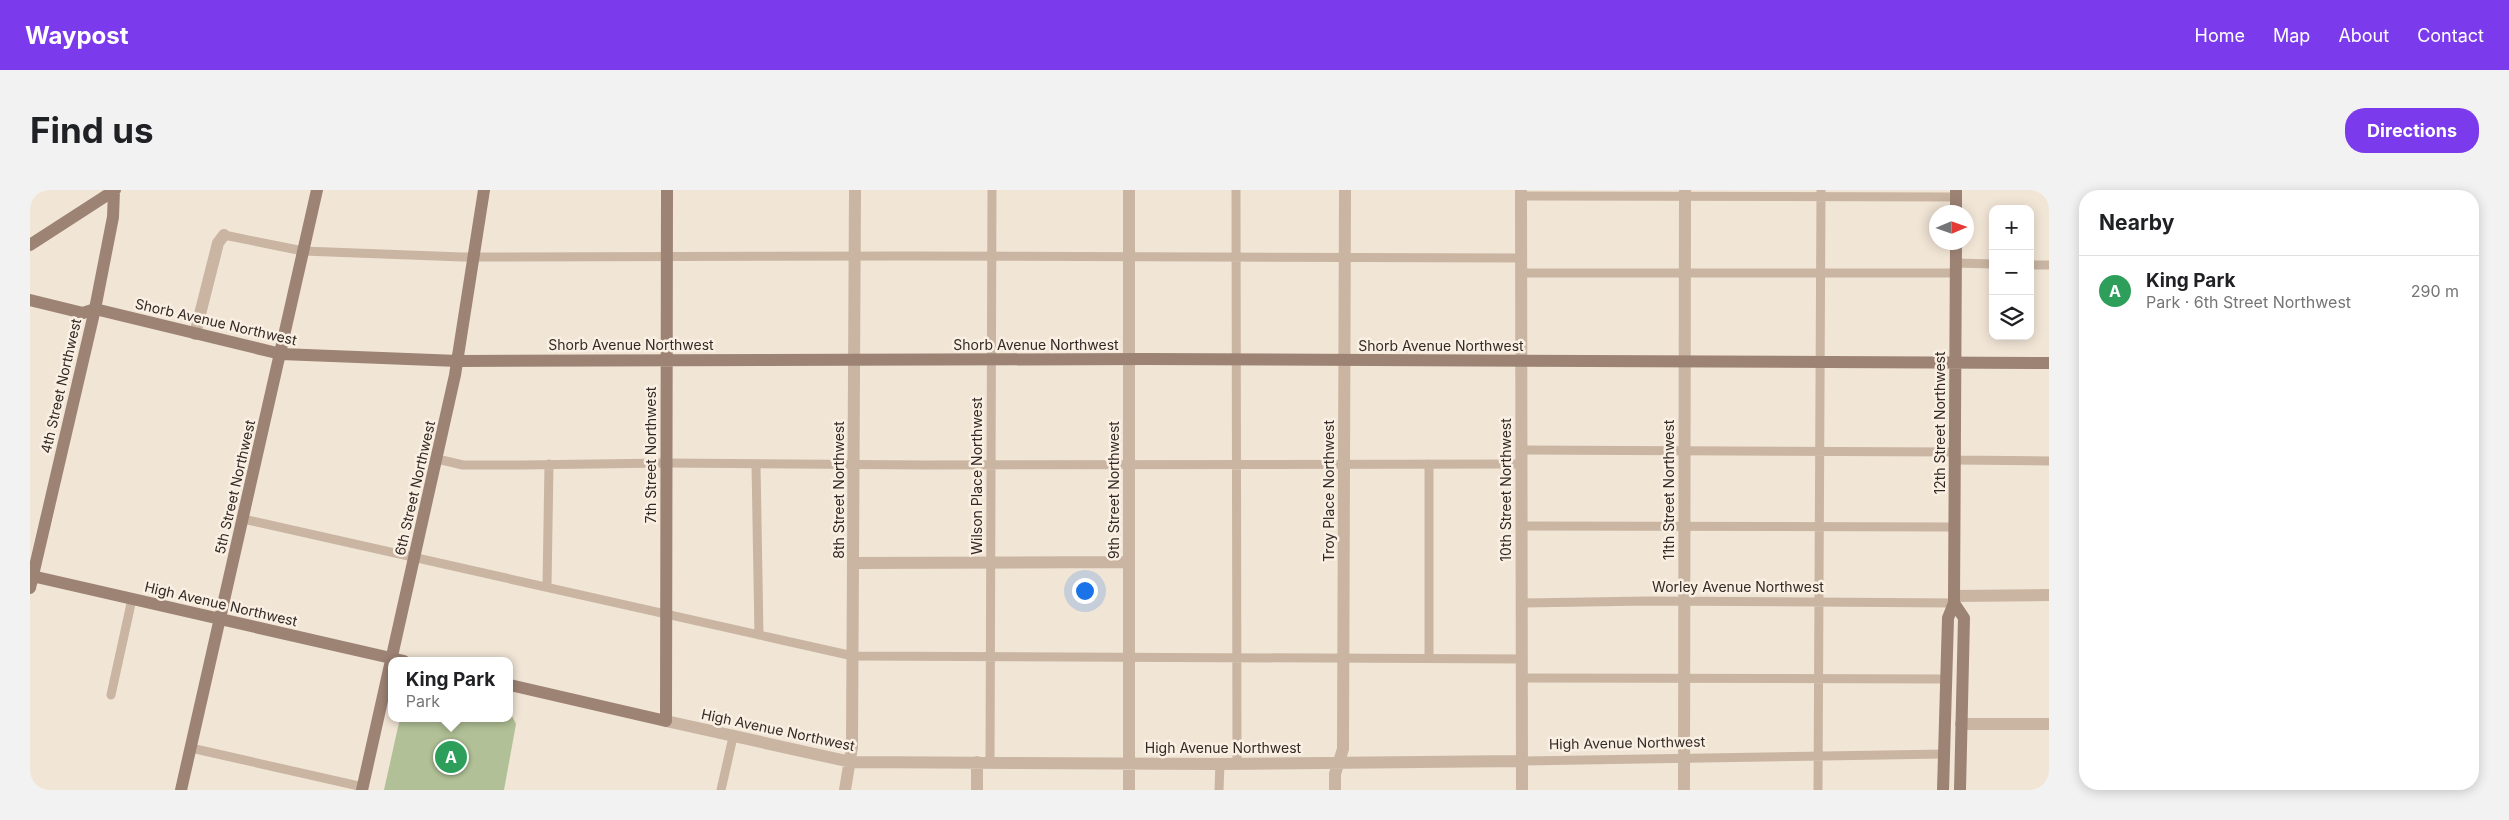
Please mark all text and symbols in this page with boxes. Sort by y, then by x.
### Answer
text: Waypost [25,21,129,50]
text: Home [2195,25,2245,46]
text: Map [2273,25,2310,46]
text: About [2338,25,2389,46]
text: Contact [2417,25,2484,46]
button: Directions [2345,108,2479,153]
text: Find us [30,109,154,151]
north arrow [1929,205,1974,250]
map controls [1989,205,2034,340]
button: + [1989,205,2034,250]
text: Nearby [2099,210,2174,235]
button: − [1989,250,2034,295]
text: King Park [2146,269,2235,292]
text: A [2109,281,2121,301]
text: 290 m [2411,281,2459,301]
text: Park · 6th Street Northwest [2146,292,2351,312]
street label: Shorb Avenue Northwest [134,295,299,348]
button: layers [1989,295,2034,340]
street label: 4th Street Northwest [37,316,84,455]
street label: Shorb Avenue Northwest [548,336,714,353]
street label: Shorb Avenue Northwest [953,336,1119,353]
street label: Shorb Avenue Northwest [1358,337,1524,354]
street label: 12th Street Northwest [1931,351,1948,495]
street label: 7th Street Northwest [642,386,659,523]
street label: Wilson Place Northwest [968,397,985,555]
street label: 5th Street Northwest [211,418,258,556]
street label: 10th Street Northwest [1497,418,1514,562]
street label: 6th Street Northwest [391,419,438,557]
street label: 11th Street Northwest [1660,419,1677,560]
street label: Troy Place Northwest [1320,420,1337,562]
street label: 8th Street Northwest [830,421,847,559]
street label: 9th Street Northwest [1105,421,1122,559]
street label: High Avenue Northwest [143,578,300,629]
your location [1072,578,1098,604]
street label: Worley Avenue Northwest [1652,578,1824,595]
popup [388,657,513,722]
text: King Park [406,668,495,691]
text: Park [406,691,440,711]
street label: High Avenue Northwest [700,705,857,754]
street label: High Avenue Northwest [1549,733,1706,752]
pin: A [435,738,467,776]
street label: High Avenue Northwest [1145,739,1302,756]

